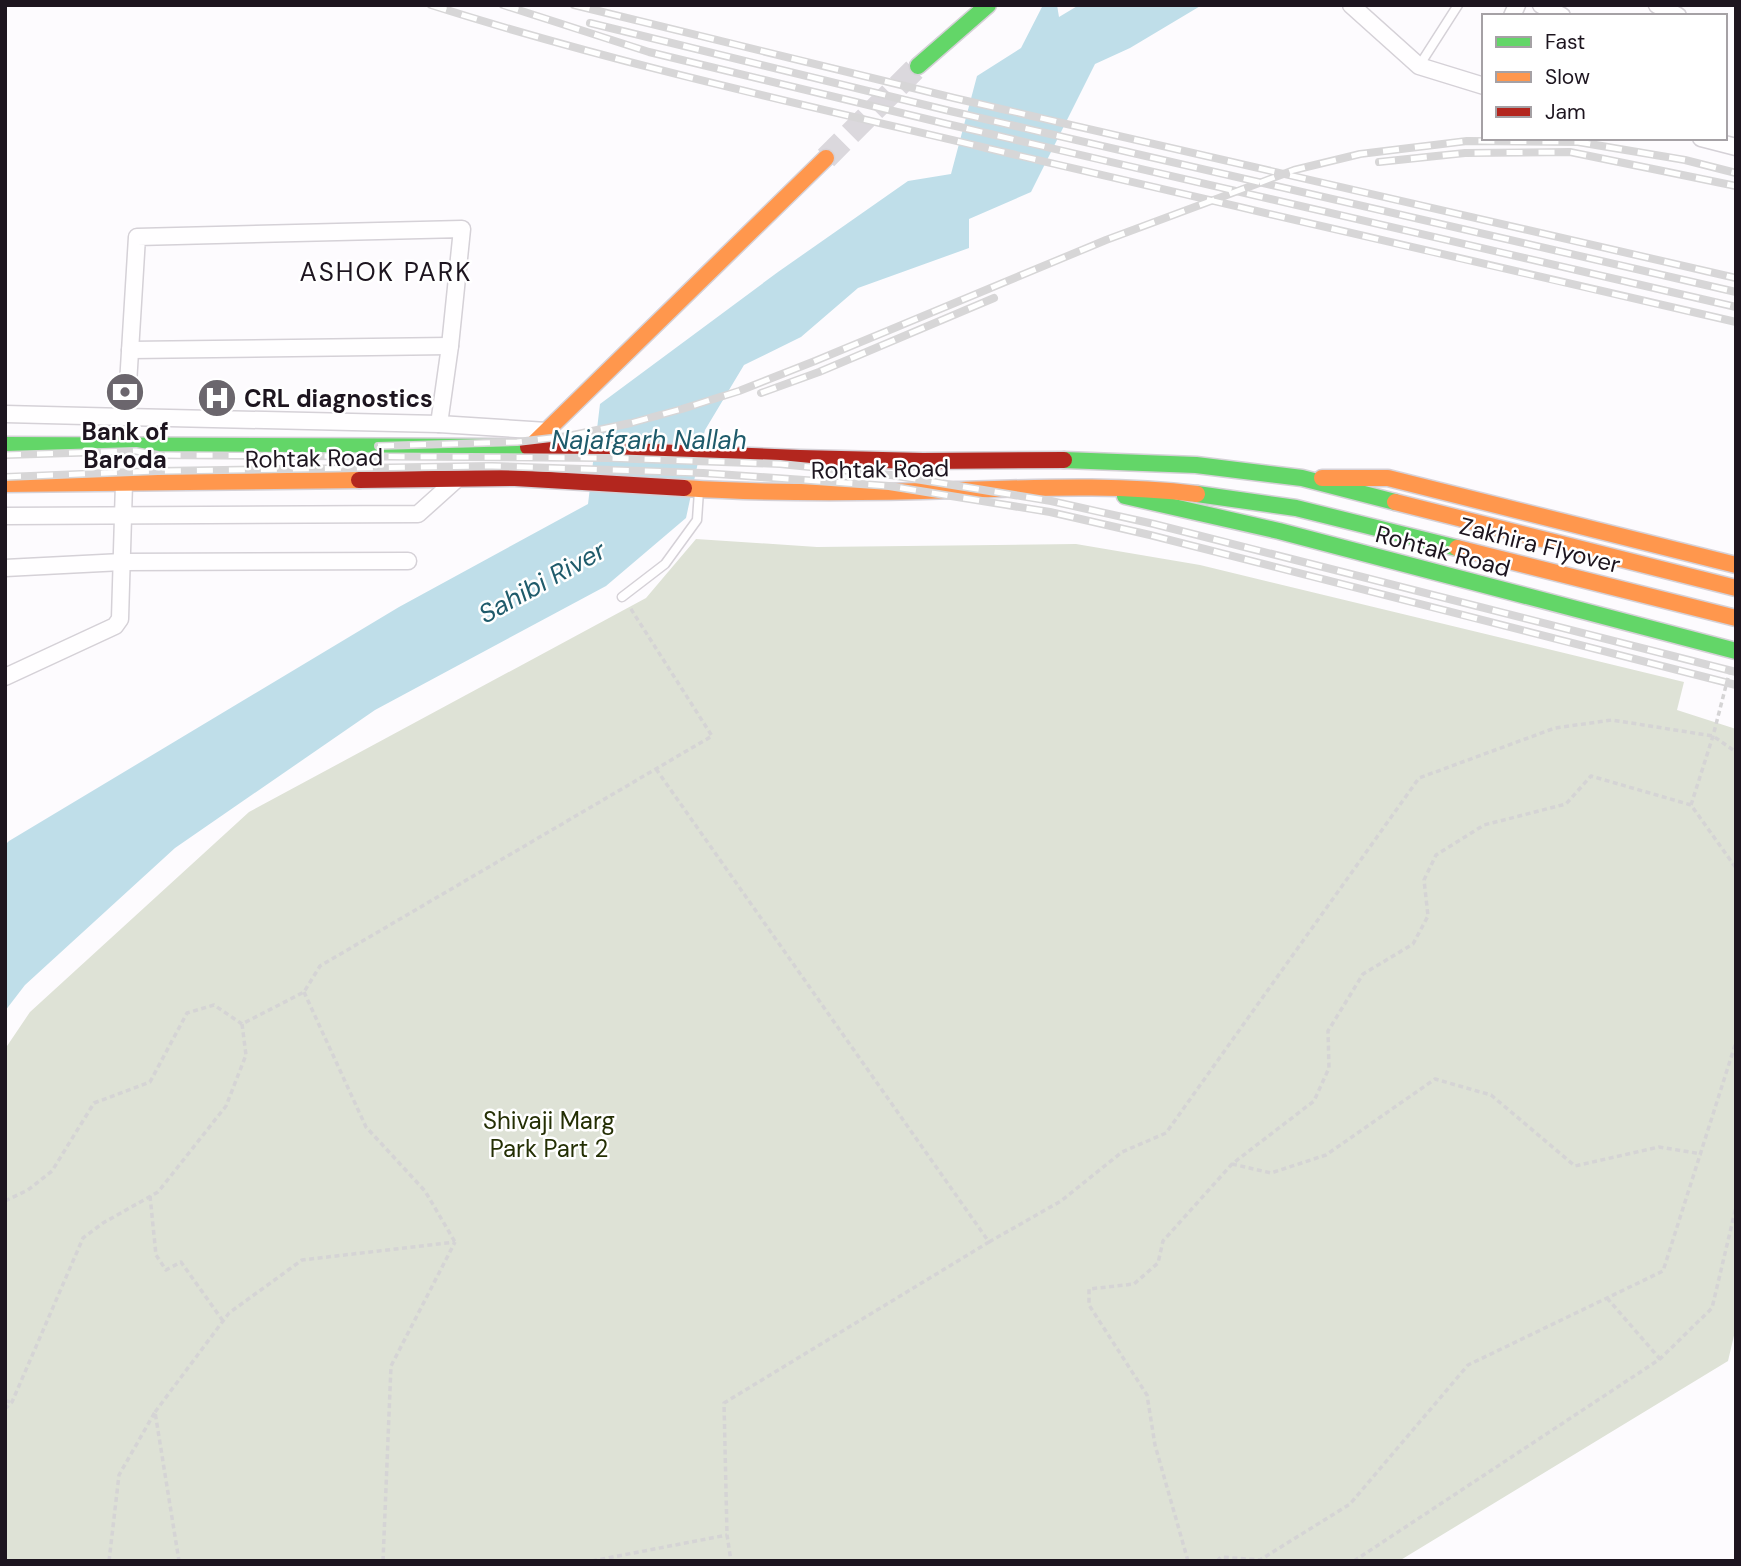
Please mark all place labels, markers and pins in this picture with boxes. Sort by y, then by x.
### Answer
bank icon: Bank of Baroda [104,371,146,413]
hospital icon: CRL diagnostics [196,377,238,419]
place label: CRL diagnostics [244,383,433,414]
place label: Bank of Baroda [81,416,169,475]

